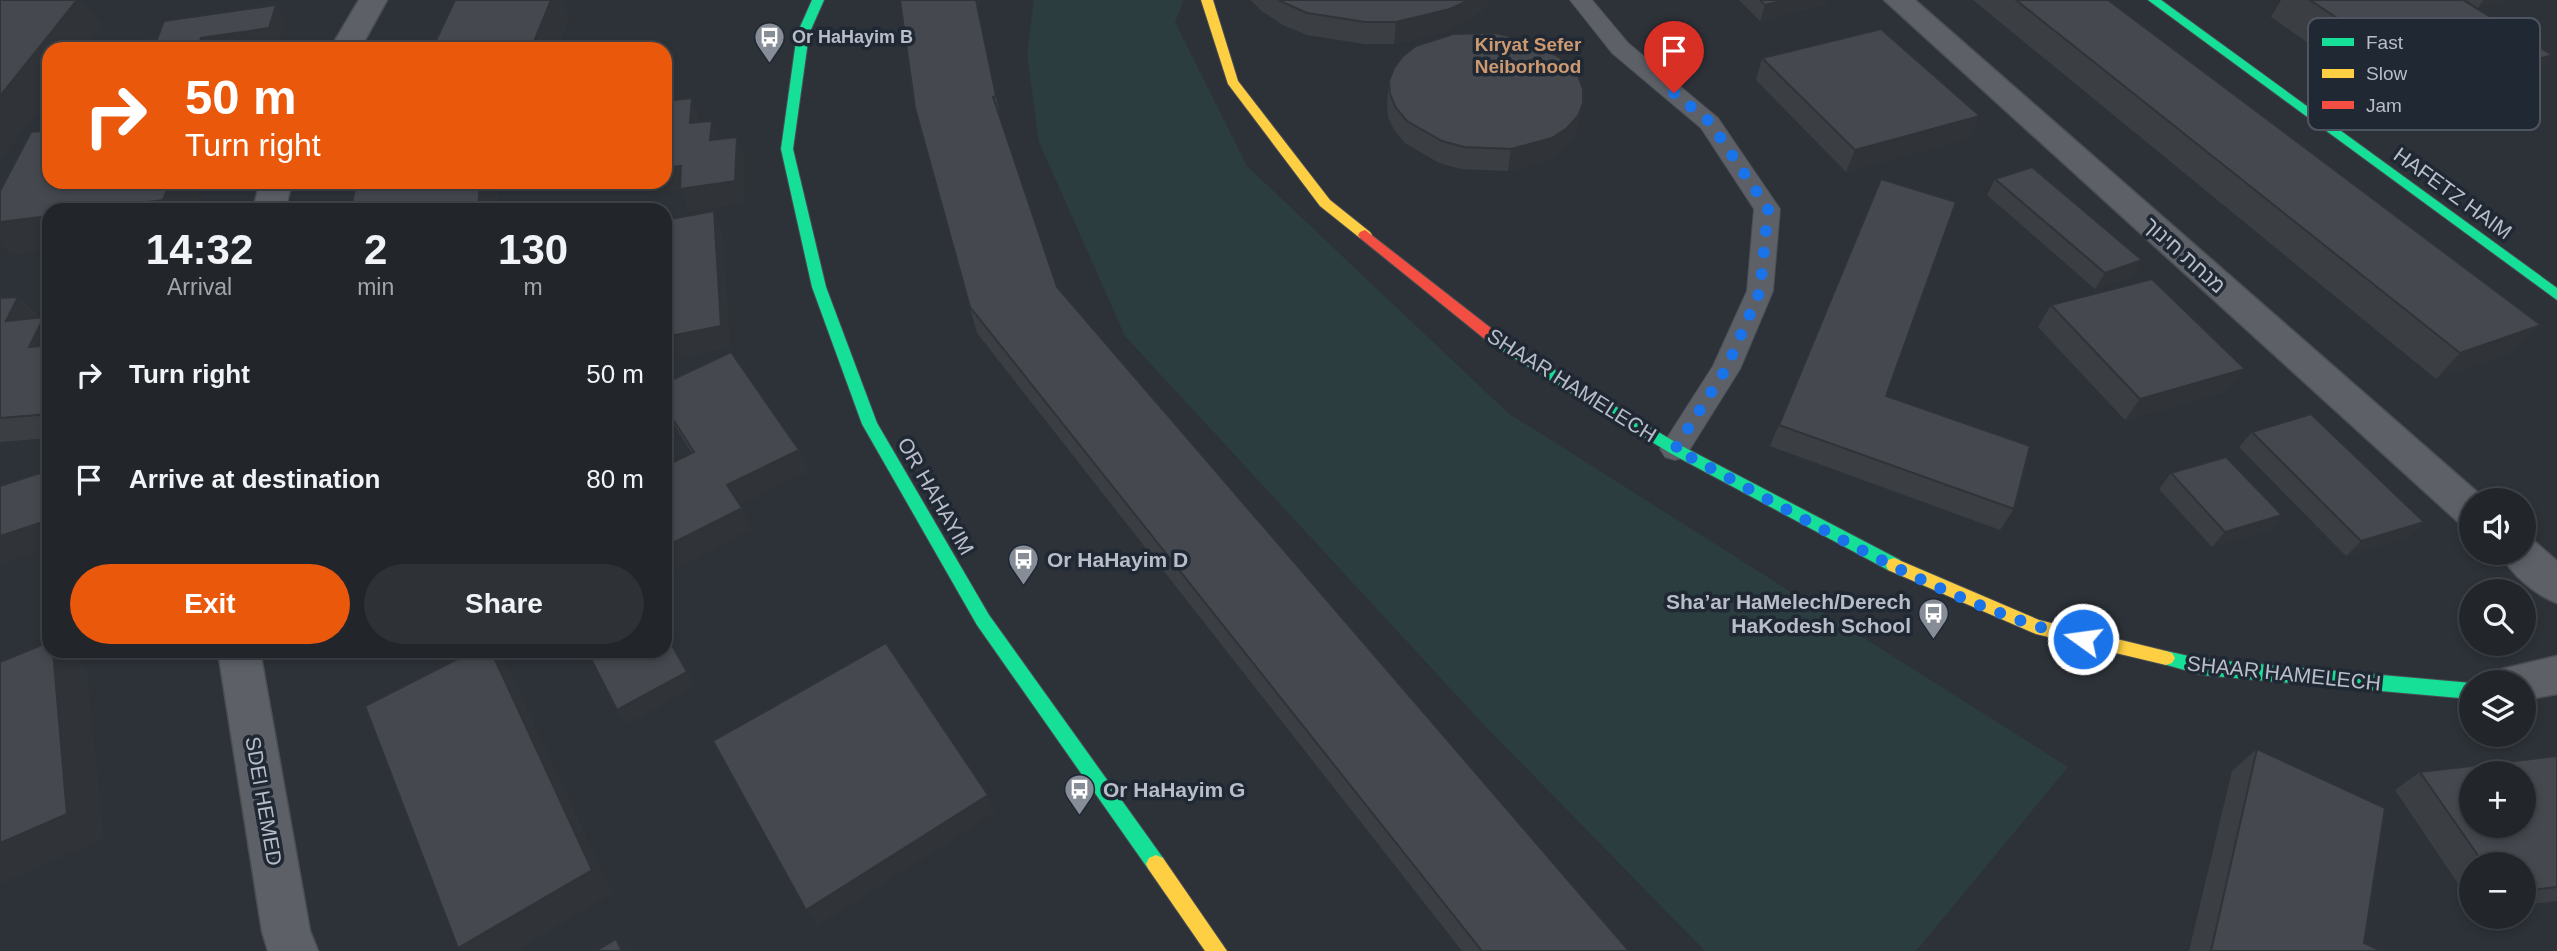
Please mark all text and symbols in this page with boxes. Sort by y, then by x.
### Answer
legend [2308,18,2540,130]
bus stop icon: Or HaHayim B [752,20,786,64]
pin [1644,21,1704,93]
place label: Or HaHayim B [792,27,913,47]
icon: arrive [1655,32,1693,70]
text: Fast [2366,32,2404,53]
district label: Kiryat Sefer Neiborhood [1475,34,1582,77]
text: Slow [2366,63,2407,84]
icon: right [70,70,161,161]
text: 50 m [185,70,297,124]
text: Jam [2366,95,2402,116]
text: Turn right [185,127,321,163]
street label: HAFETZ HAIM [2390,143,2516,243]
street label: מנחת חינוך [2140,213,2230,297]
text: 14:32 [146,226,253,273]
text: 2 [364,226,387,273]
text: 130 [498,226,568,273]
text: Arrival [167,274,232,300]
text: min [357,274,394,300]
text: m [524,274,543,300]
street label: SHAAR HAMELECH [1483,324,1661,446]
icon: right [70,356,108,394]
text: Turn right [129,359,250,389]
text: 50 m [586,359,644,389]
street label: OR HAHAYIM [893,433,979,559]
icon: arrive [70,461,108,499]
text: Arrive at destination [129,464,380,494]
text: 80 m [586,464,644,494]
map controls [2459,488,2536,929]
button: sound [2459,488,2536,565]
bus stop icon: Or HaHayim D [1007,542,1041,586]
place label: Or HaHayim D [1047,548,1188,571]
button: Exit [70,564,350,644]
button: Share [364,564,644,644]
button: search [2459,579,2536,656]
place label: Sha’ar HaMelech/Derech HaKodesh School [1666,590,1911,637]
bus stop icon: Sha’ar HaMelech/Derech HaKodesh School [1917,596,1951,640]
position arrow [2046,602,2120,676]
street label: SHAAR HAMELECH [2186,651,2382,695]
button: layers [2459,670,2536,747]
street label: SDEI HEMED [241,735,287,867]
button: + [2459,761,2536,838]
bus stop icon: Or HaHayim G [1063,772,1097,816]
place label: Or HaHayim G [1103,778,1245,801]
button: − [2459,852,2536,929]

